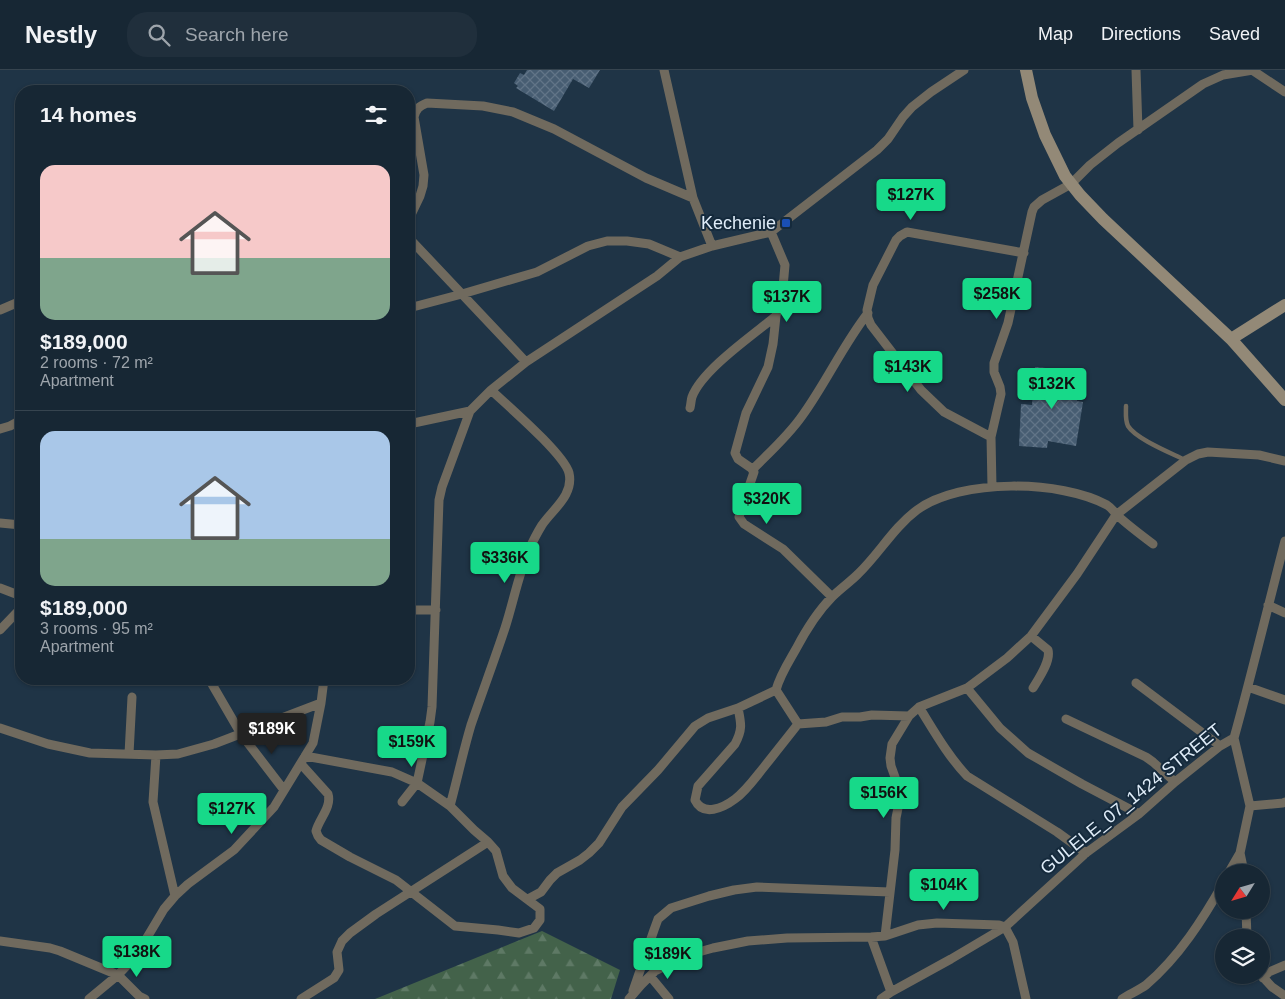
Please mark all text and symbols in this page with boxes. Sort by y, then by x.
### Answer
search box [127,12,477,57]
text: Nestly [25,21,97,48]
icon: search [145,21,173,49]
text: Search here [185,24,289,45]
text: Map [1038,24,1073,44]
text: Directions [1101,24,1181,44]
text: Saved [1209,24,1260,44]
icon: filters [362,101,390,129]
text: 14 homes [40,103,137,126]
pin: $127K [876,178,946,221]
text: $127K [887,186,935,203]
icon: home [170,198,260,288]
place label: Kechenie [701,213,776,233]
marker: Kechenie [780,217,792,229]
pin: $258K [962,278,1032,320]
pin: $137K [752,280,822,323]
text: $258K [973,285,1021,302]
text: $137K [763,288,811,305]
text: $189,000 [40,330,128,353]
pin: $143K [873,350,943,393]
text: 2 rooms · 72 m² [40,354,153,371]
text: $143K [884,358,932,375]
pin: $132K [1017,368,1087,410]
text: Apartment [40,372,114,389]
text: $132K [1028,375,1076,392]
icon: home [170,463,260,553]
pin: $320K [732,482,802,525]
text: $320K [743,490,791,507]
pin: $336K [470,542,540,584]
text: $336K [481,549,529,566]
text: $189,000 [40,596,128,619]
text: 3 rooms · 95 m² [40,620,153,637]
text: Apartment [40,638,114,655]
pin: $189K [237,712,307,755]
text: $189K [248,720,296,737]
street label: GULELE_07_1424 STREET [1036,720,1226,879]
pin: $159K [377,726,447,768]
text: $159K [388,733,436,750]
pin: $156K [849,776,919,819]
text: $156K [860,784,908,801]
pin: $127K [197,792,267,835]
text: $127K [208,800,256,817]
north arrow [1215,864,1270,919]
map controls [1215,864,1270,984]
pin: $104K [909,868,979,911]
text: $104K [920,876,968,893]
button: layers [1215,929,1270,984]
pin: $138K [102,936,172,978]
pin: $189K [633,938,703,980]
text: $138K [113,943,161,960]
text: $189K [644,945,692,962]

